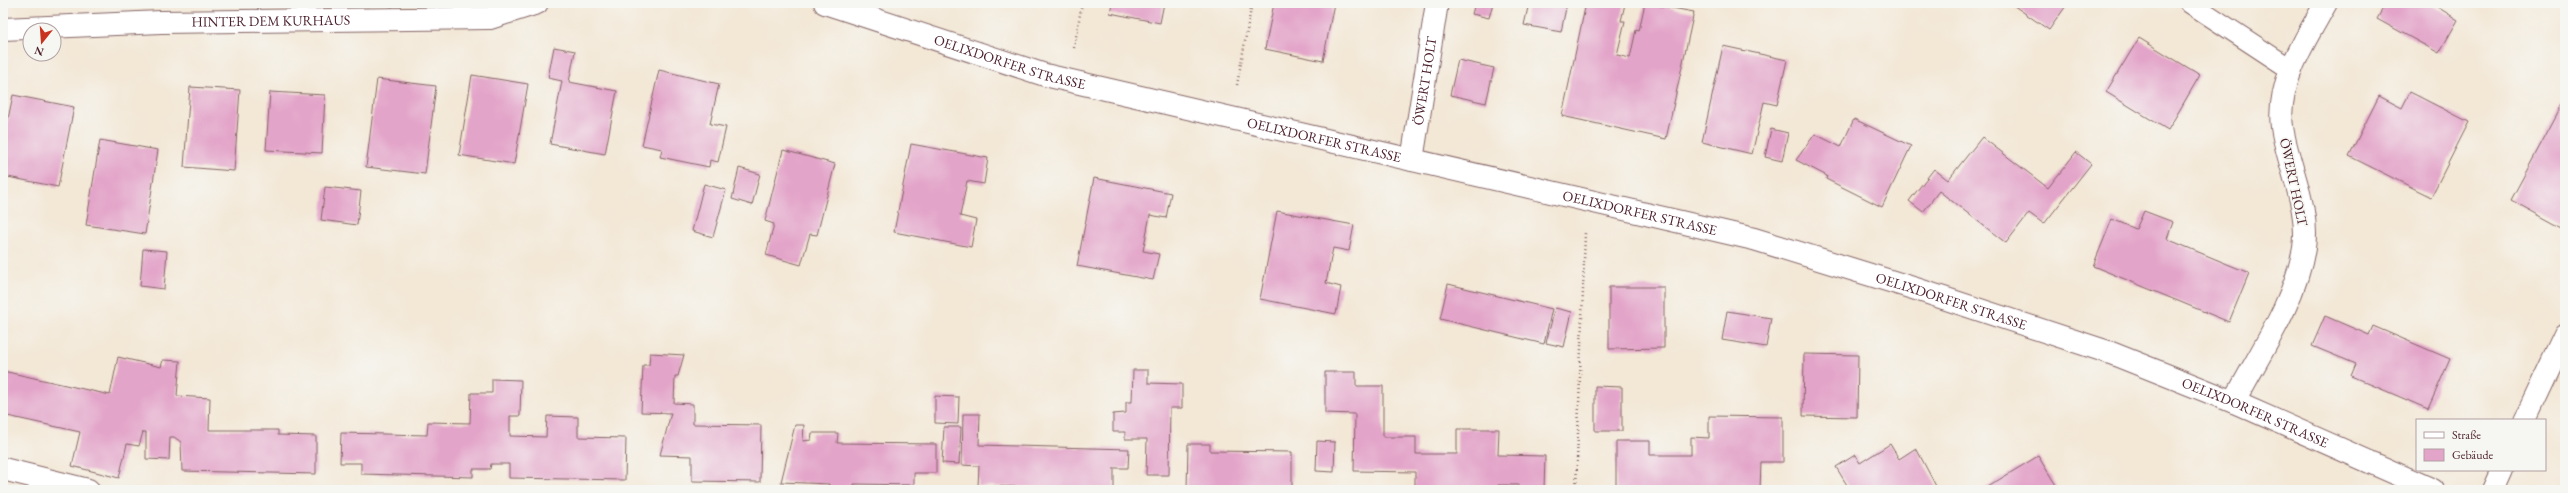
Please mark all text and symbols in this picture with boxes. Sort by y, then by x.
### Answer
street label: HINTER DEM KURHAUS [191,11,350,31]
north arrow [22,22,62,62]
street label: OELIXDORFER STRASSE [932,30,1087,93]
street label: ÖWERT HOLT [1409,35,1441,127]
text: N [33,44,45,60]
street label: OELIXDORFER STRASSE [1245,113,1403,166]
street label: ÖWERT HOLT [2276,136,2312,228]
street label: OELIXDORFER STRASSE [1561,186,1719,239]
street label: OELIXDORFER STRASSE [1874,268,2029,334]
street label: OELIXDORFER STRASSE [2179,373,2331,452]
legend [2416,419,2546,471]
text: Straße [2452,427,2481,443]
text: Gebäude [2452,447,2494,463]

